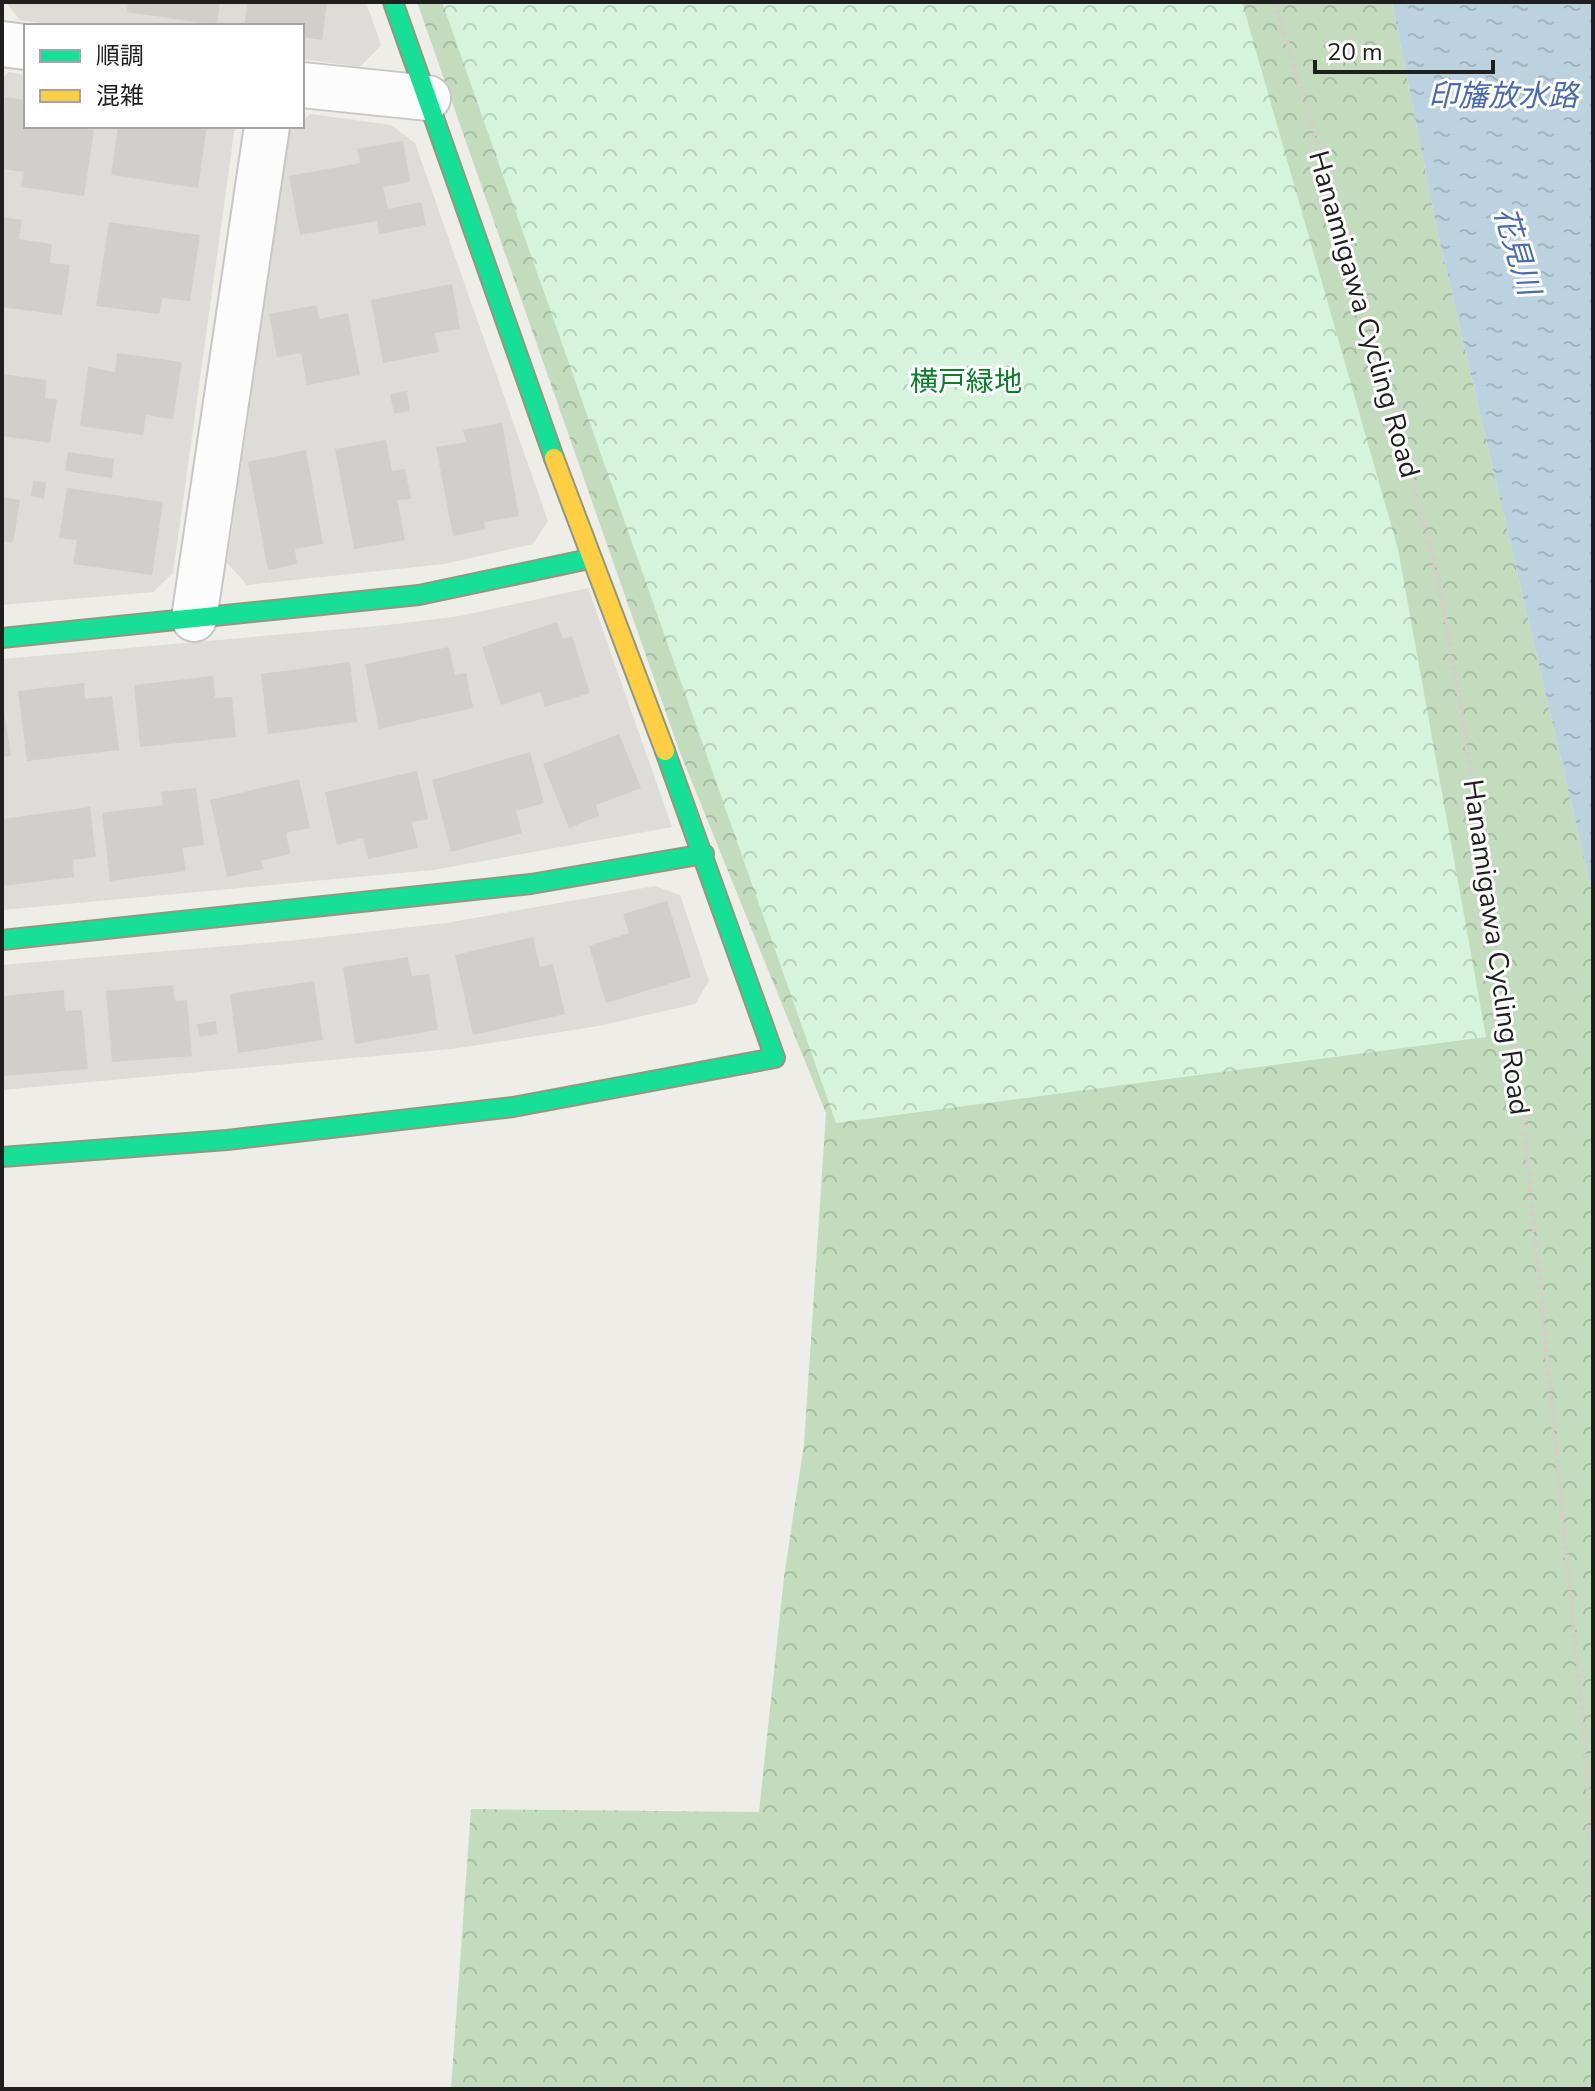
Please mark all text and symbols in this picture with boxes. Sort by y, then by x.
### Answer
legend [24,24,304,128]
scale bar [1315,24,1493,74]
text: 20 m [1327,36,1383,68]
text: 順調 [96,40,144,72]
water label: 印旛放水路 [1428,76,1581,117]
text: 混雑 [96,80,144,112]
street label: Hanamigawa Cycling Road [1299,146,1429,482]
water label: 花見川 [1484,202,1550,303]
park label: 横戸緑地 [910,363,1022,401]
street label: Hanamigawa Cycling Road [1454,777,1538,1117]

